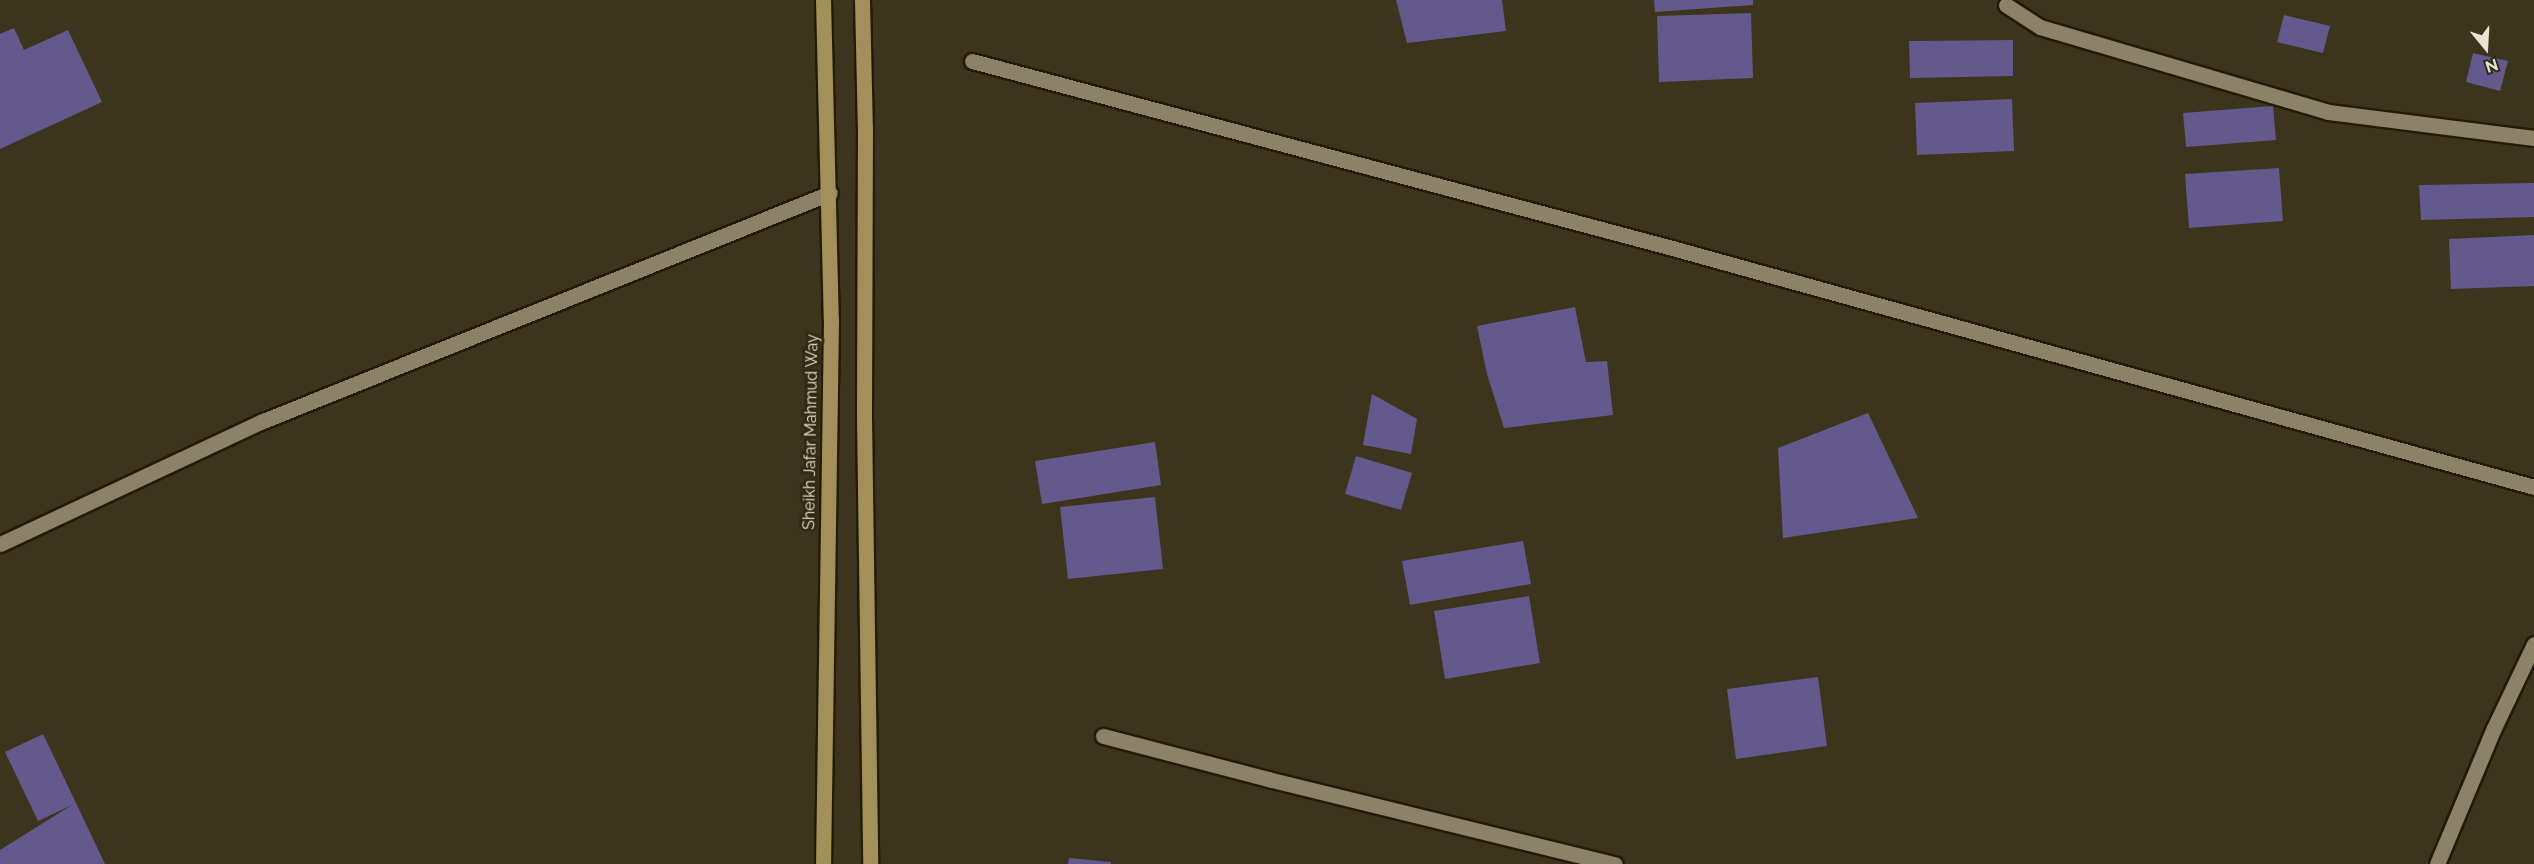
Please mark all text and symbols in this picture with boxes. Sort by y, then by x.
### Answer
north arrow [2456,18,2516,78]
text: N [2483,55,2500,77]
street label: Sheikh Jafar Mahmud Way [800,333,822,531]

